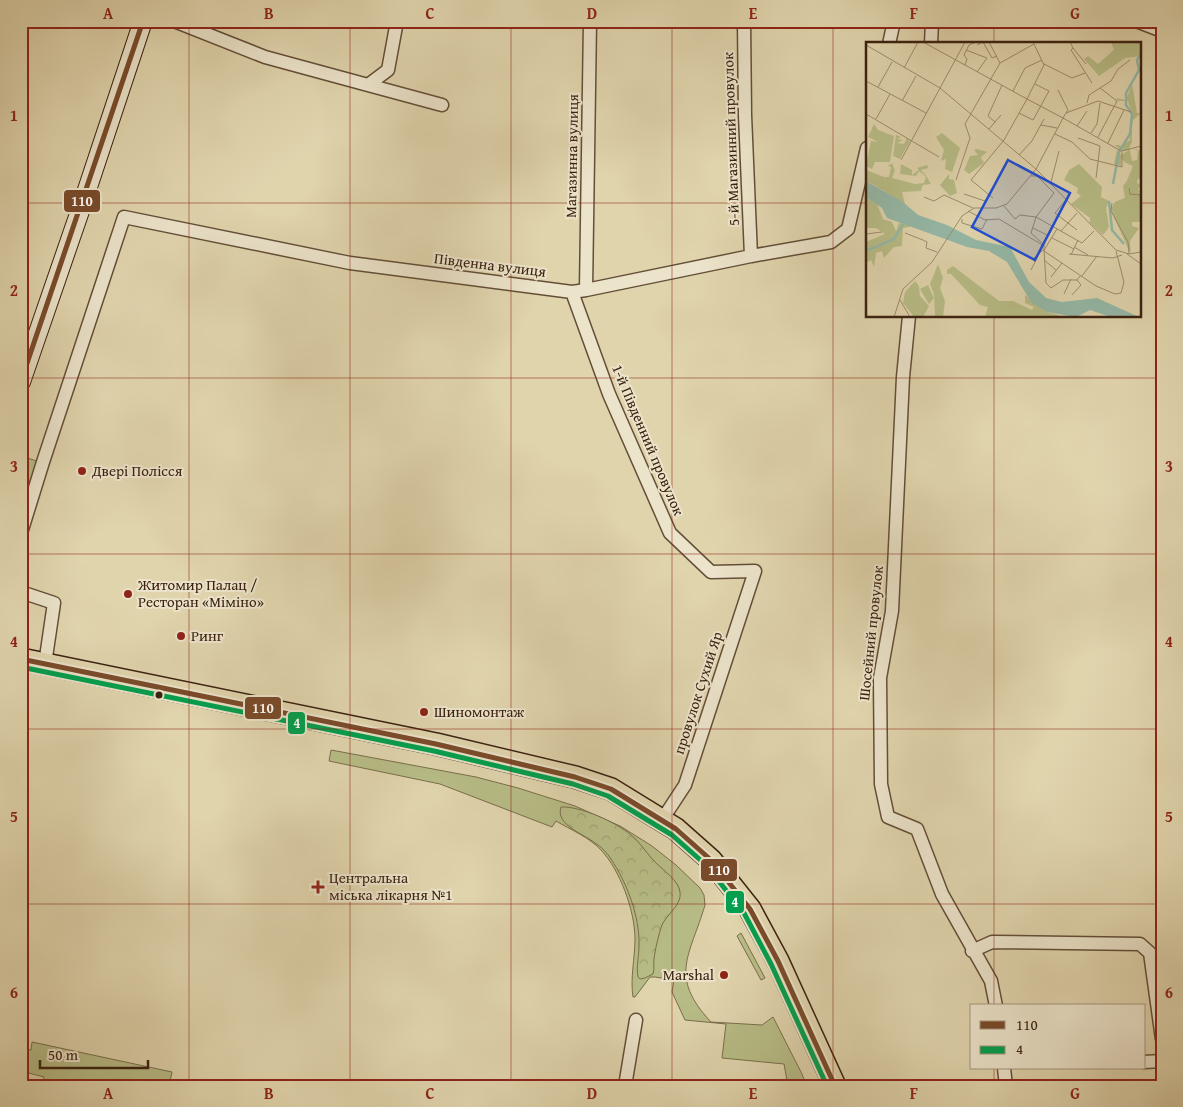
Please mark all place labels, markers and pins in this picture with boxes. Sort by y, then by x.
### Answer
place label: Двері Полісся [91,460,183,481]
marker: Двері Полісся [76,465,88,477]
place label: Житомир Палац / Ресторан «Міміно» [137,574,264,612]
marker: Житомир Палац / Ресторан «Міміно» [122,588,134,600]
place label: Ринг [191,625,224,646]
marker: Ринг [175,630,187,642]
unlabelled marker [154,690,164,700]
place label: Шиномонтаж [434,701,524,722]
marker: Шиномонтаж [418,706,430,718]
place label: Центральна міська лікарня №1 [329,867,453,905]
marker: Центральна міська лікарня №1 [311,880,325,894]
place label: Marshal [663,964,714,985]
marker: Marshal [718,969,730,981]

